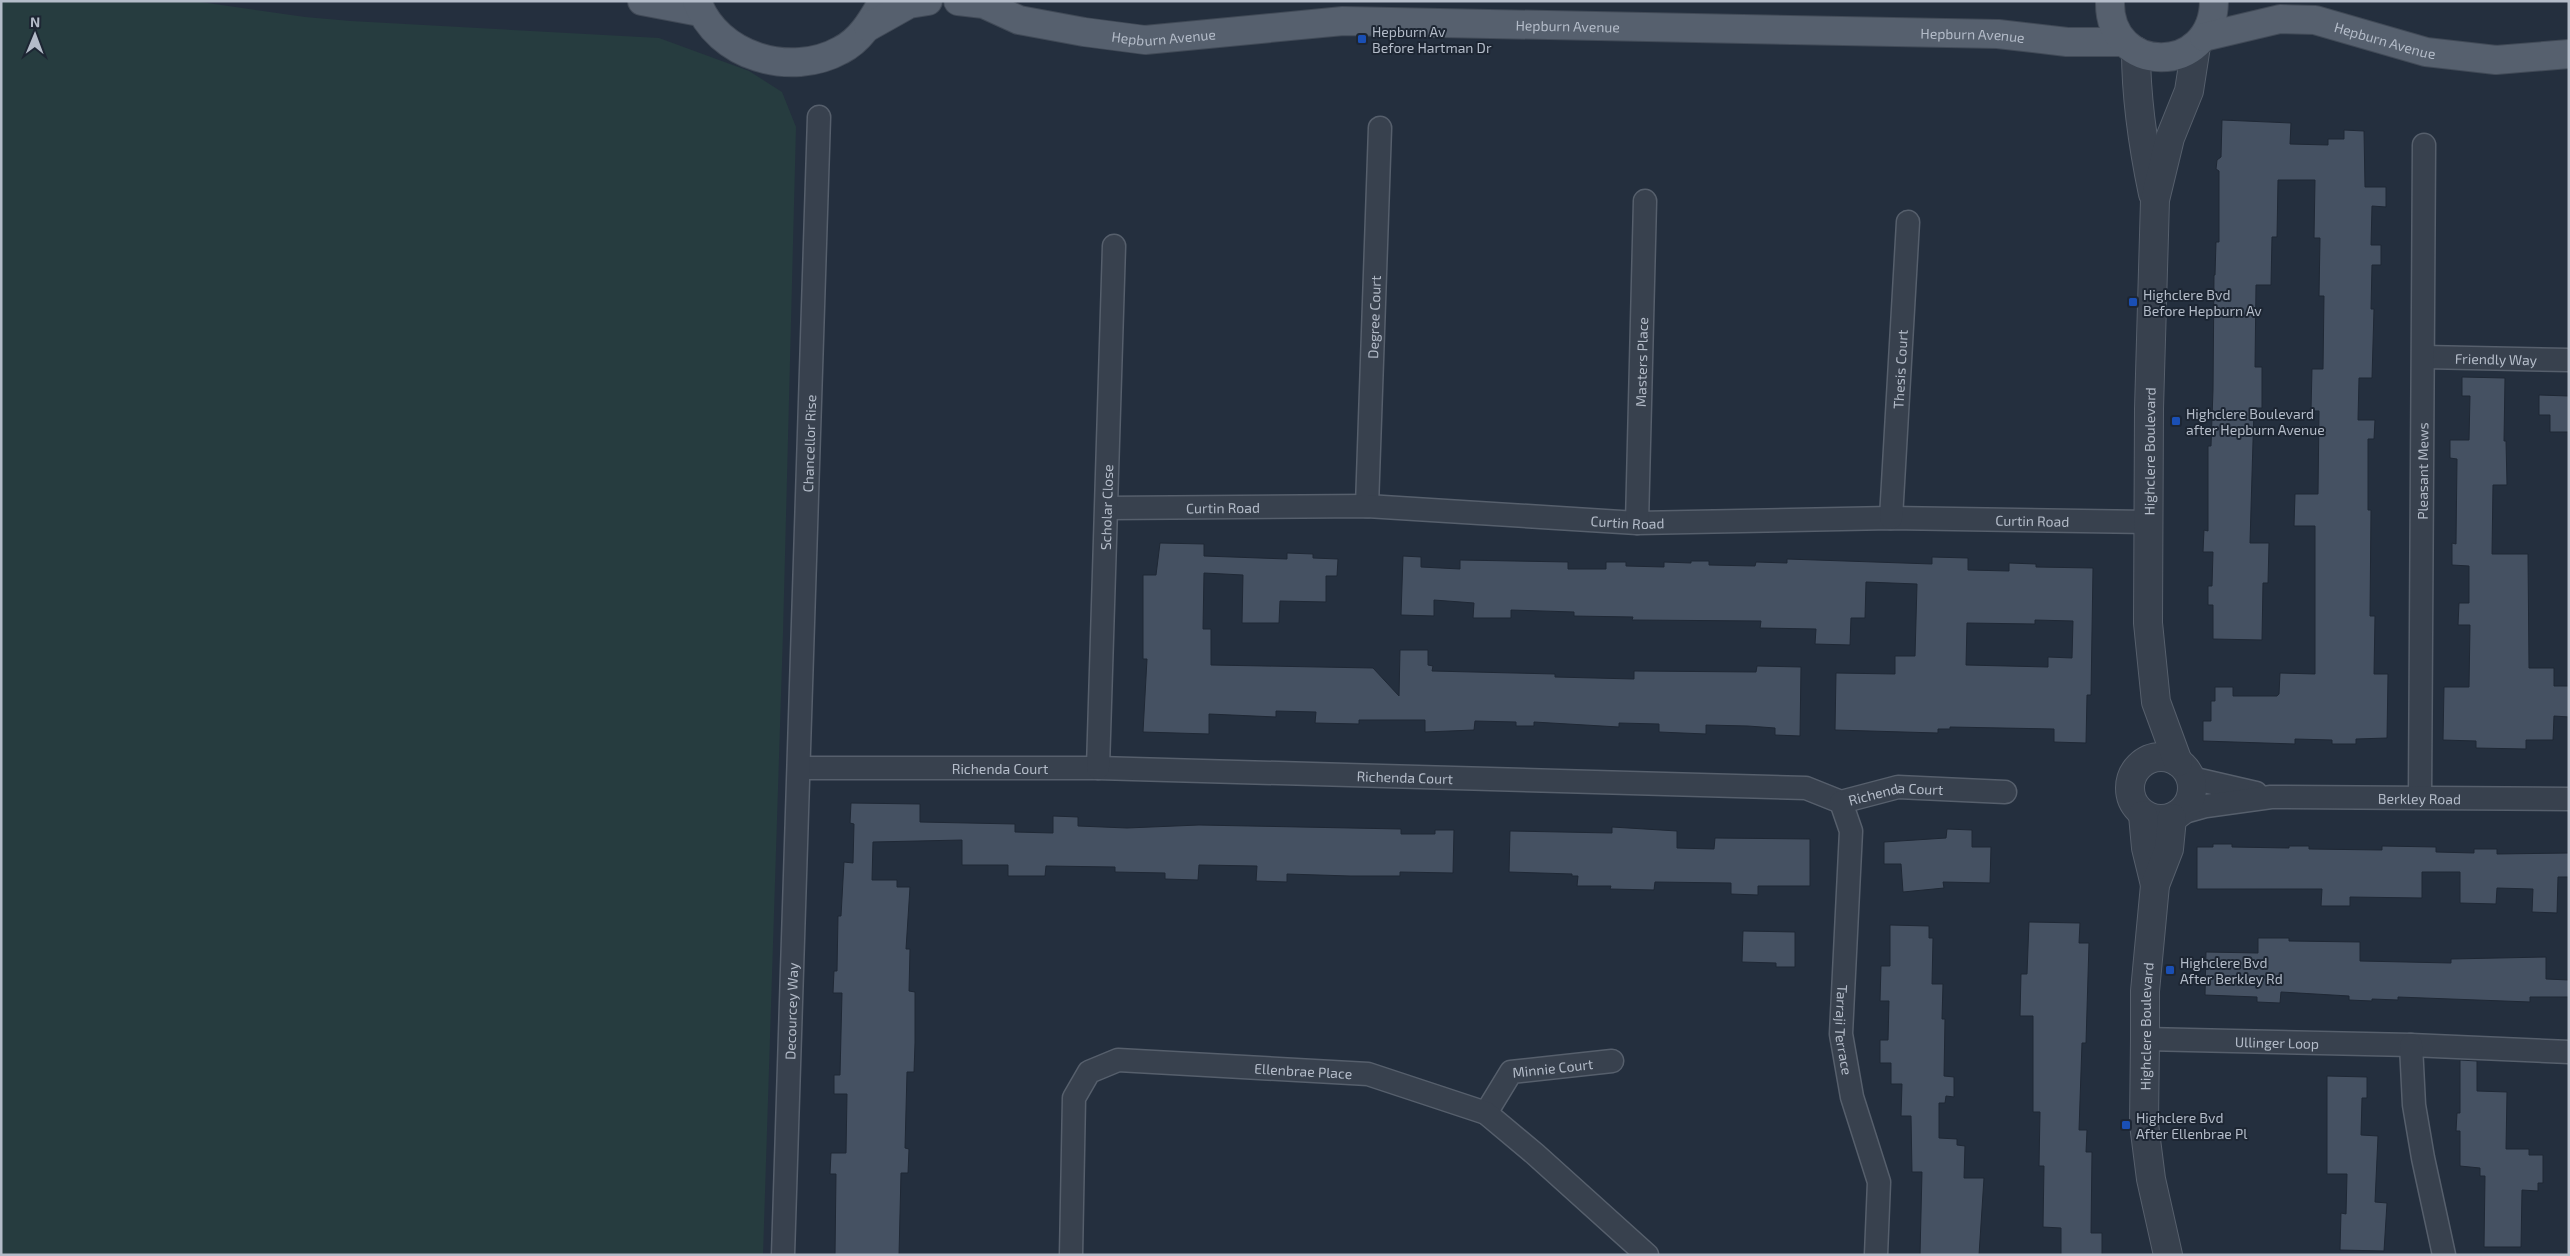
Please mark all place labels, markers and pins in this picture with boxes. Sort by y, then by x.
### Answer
place label: Hepburn Av Before Hartman Dr [1372,23,1492,56]
marker: Hepburn Av Before Hartman Dr [1356,33,1368,45]
place label: Highclere Bvd Before Hepburn Av [2143,286,2262,319]
marker: Highclere Bvd Before Hepburn Av [2127,296,2139,308]
place label: Highclere Boulevard after Hepburn Avenue [2186,405,2325,438]
marker: Highclere Boulevard after Hepburn Avenue [2170,415,2182,427]
place label: Highclere Bvd After Berkley Rd [2180,954,2283,987]
marker: Highclere Bvd After Berkley Rd [2164,964,2176,976]
place label: Highclere Bvd After Ellenbrae Pl [2136,1109,2248,1142]
marker: Highclere Bvd After Ellenbrae Pl [2120,1119,2132,1131]

